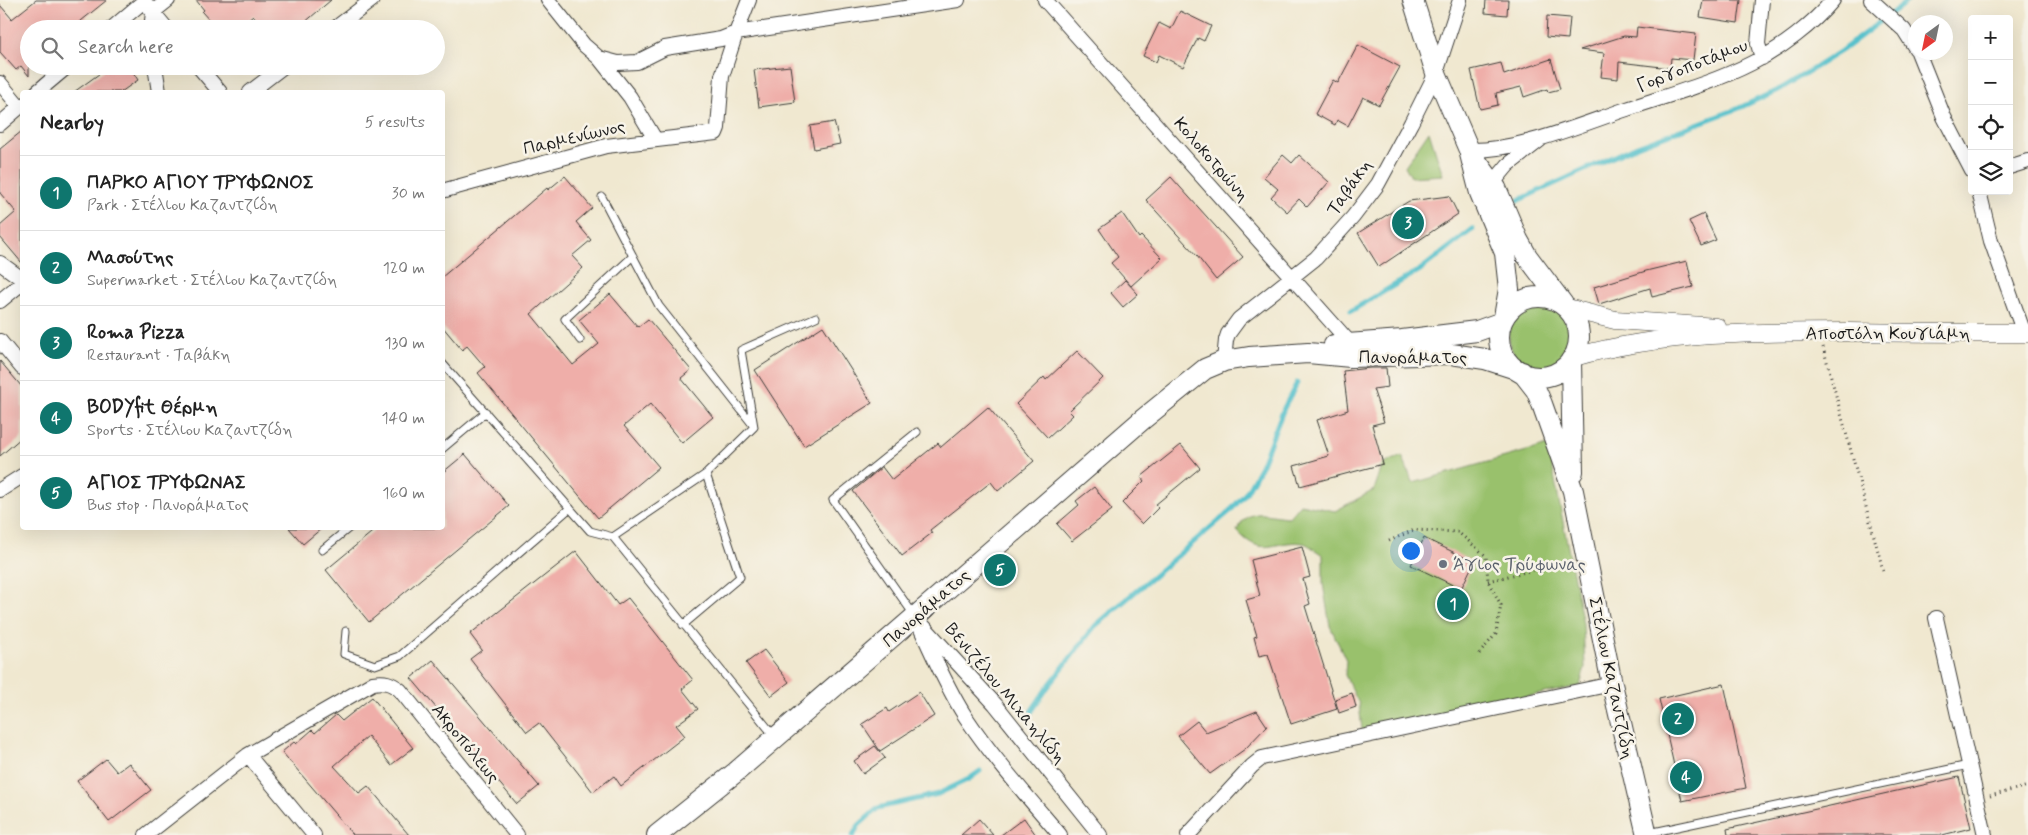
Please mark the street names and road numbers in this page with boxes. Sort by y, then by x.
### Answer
street label: Γοργοποτάμου [1633,34,1751,98]
street label: Κολοκοτρώνη [1168,112,1255,207]
street label: Παρμενίωνος [521,115,628,161]
street label: Ταβάκη [1322,155,1378,221]
street label: Αποστόλη Κουγιάμη [1806,322,1970,346]
street label: Πανοράματος [1359,346,1467,370]
street label: Πανοράματος [878,564,976,653]
street label: Στέλιου Καζαντζίδη [1582,595,1641,761]
street label: Βενιζέλου Μιχαηλίδη [939,617,1072,769]
street label: Ακροπόλεως [426,699,505,789]

